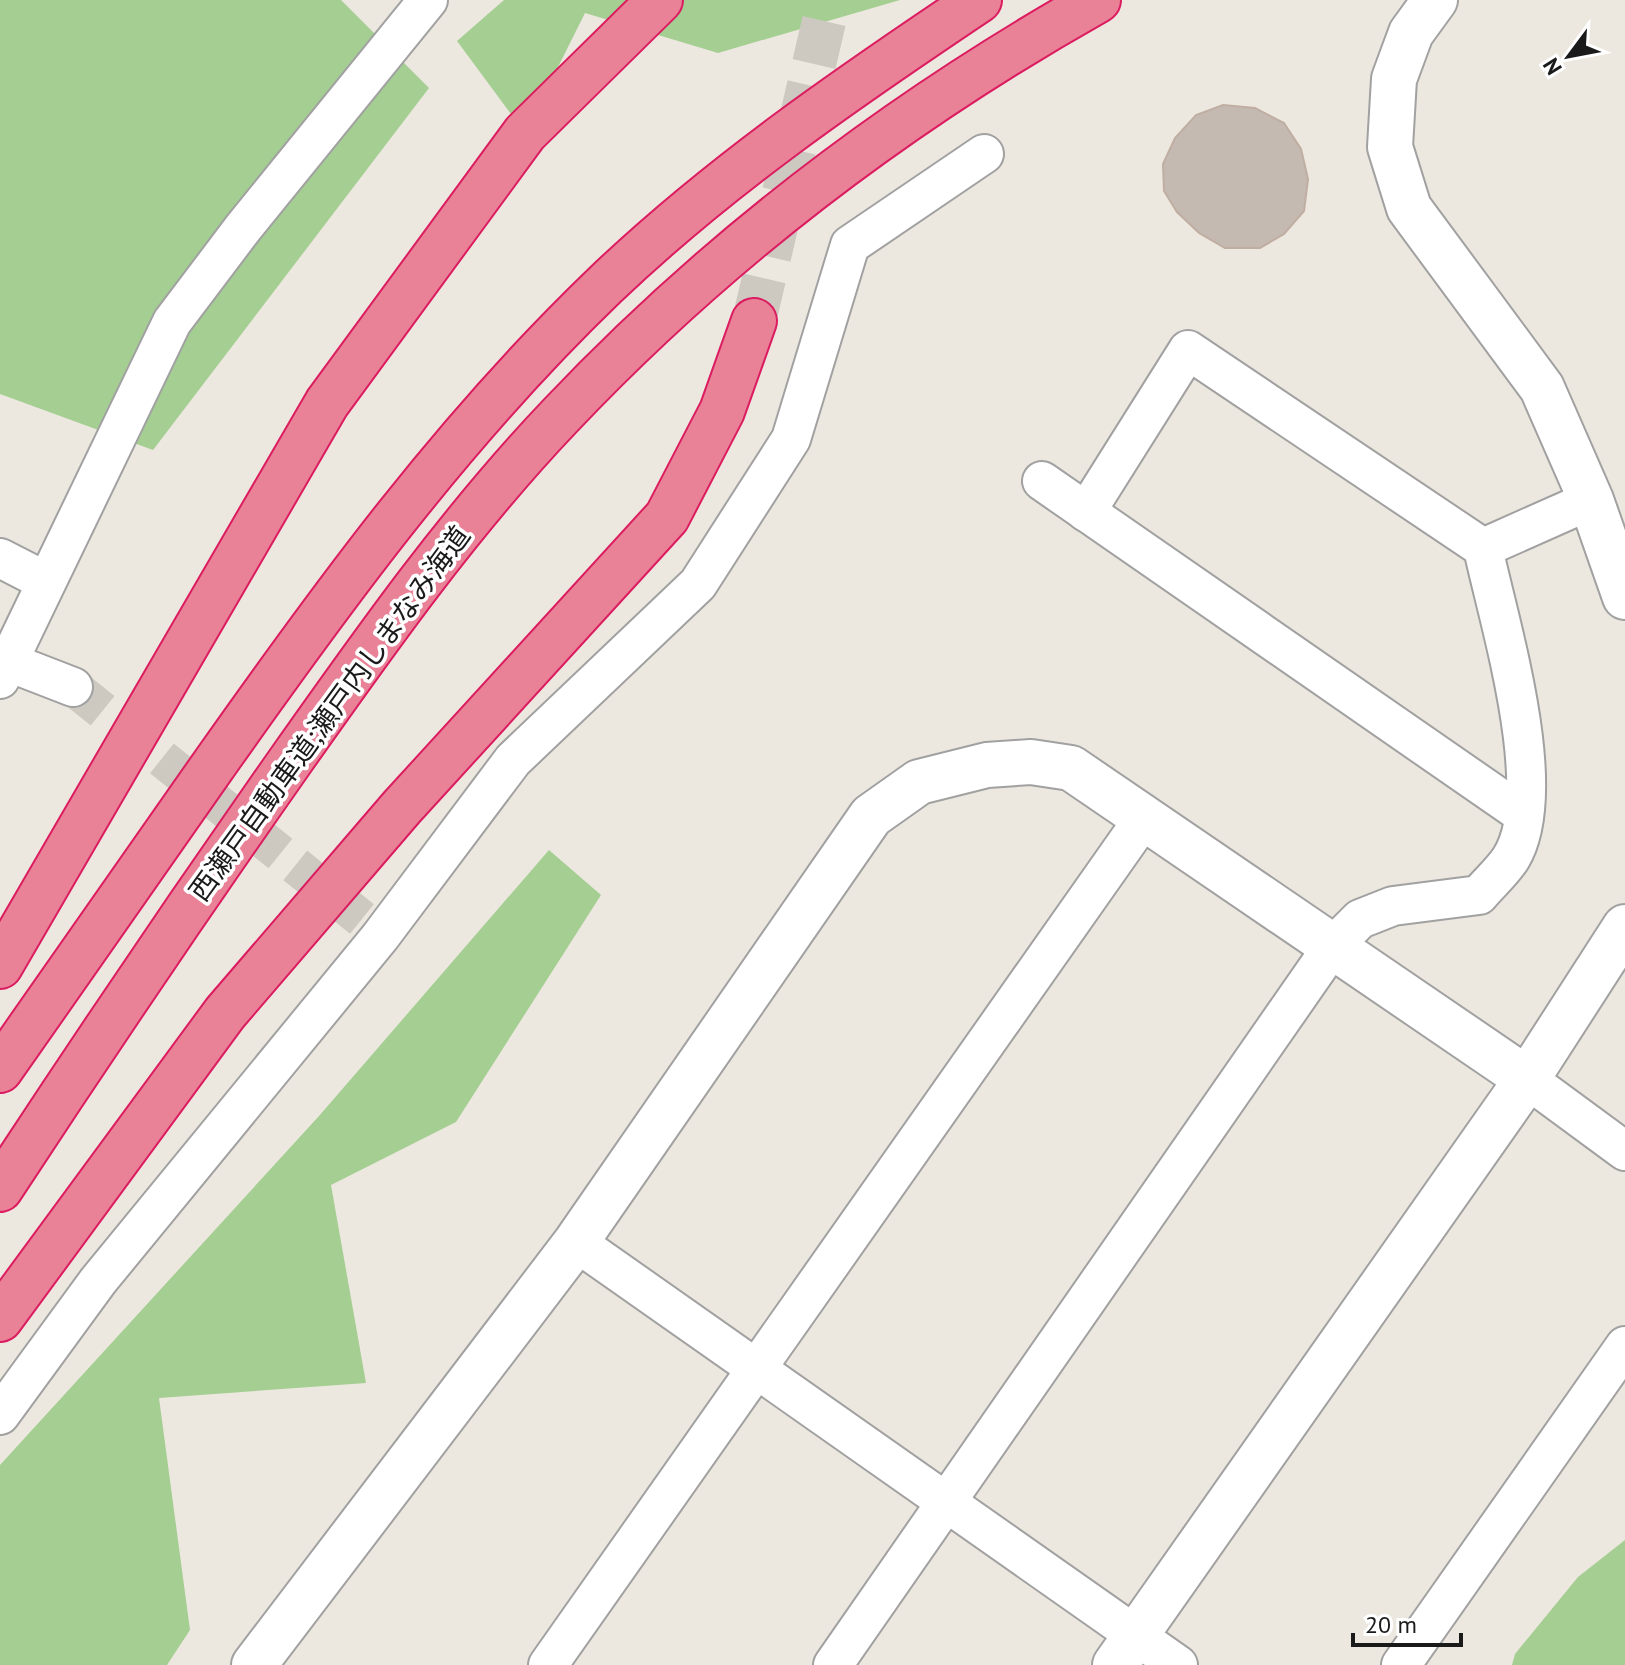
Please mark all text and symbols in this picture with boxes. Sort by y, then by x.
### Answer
north arrow [1529,16,1609,96]
text: N [1536,53,1568,80]
street label: 西瀬戸自動車道;瀬戸内しまなみ海道 [180,518,478,908]
scale bar [1353,1597,1461,1647]
text: 20 m [1365,1609,1417,1640]

